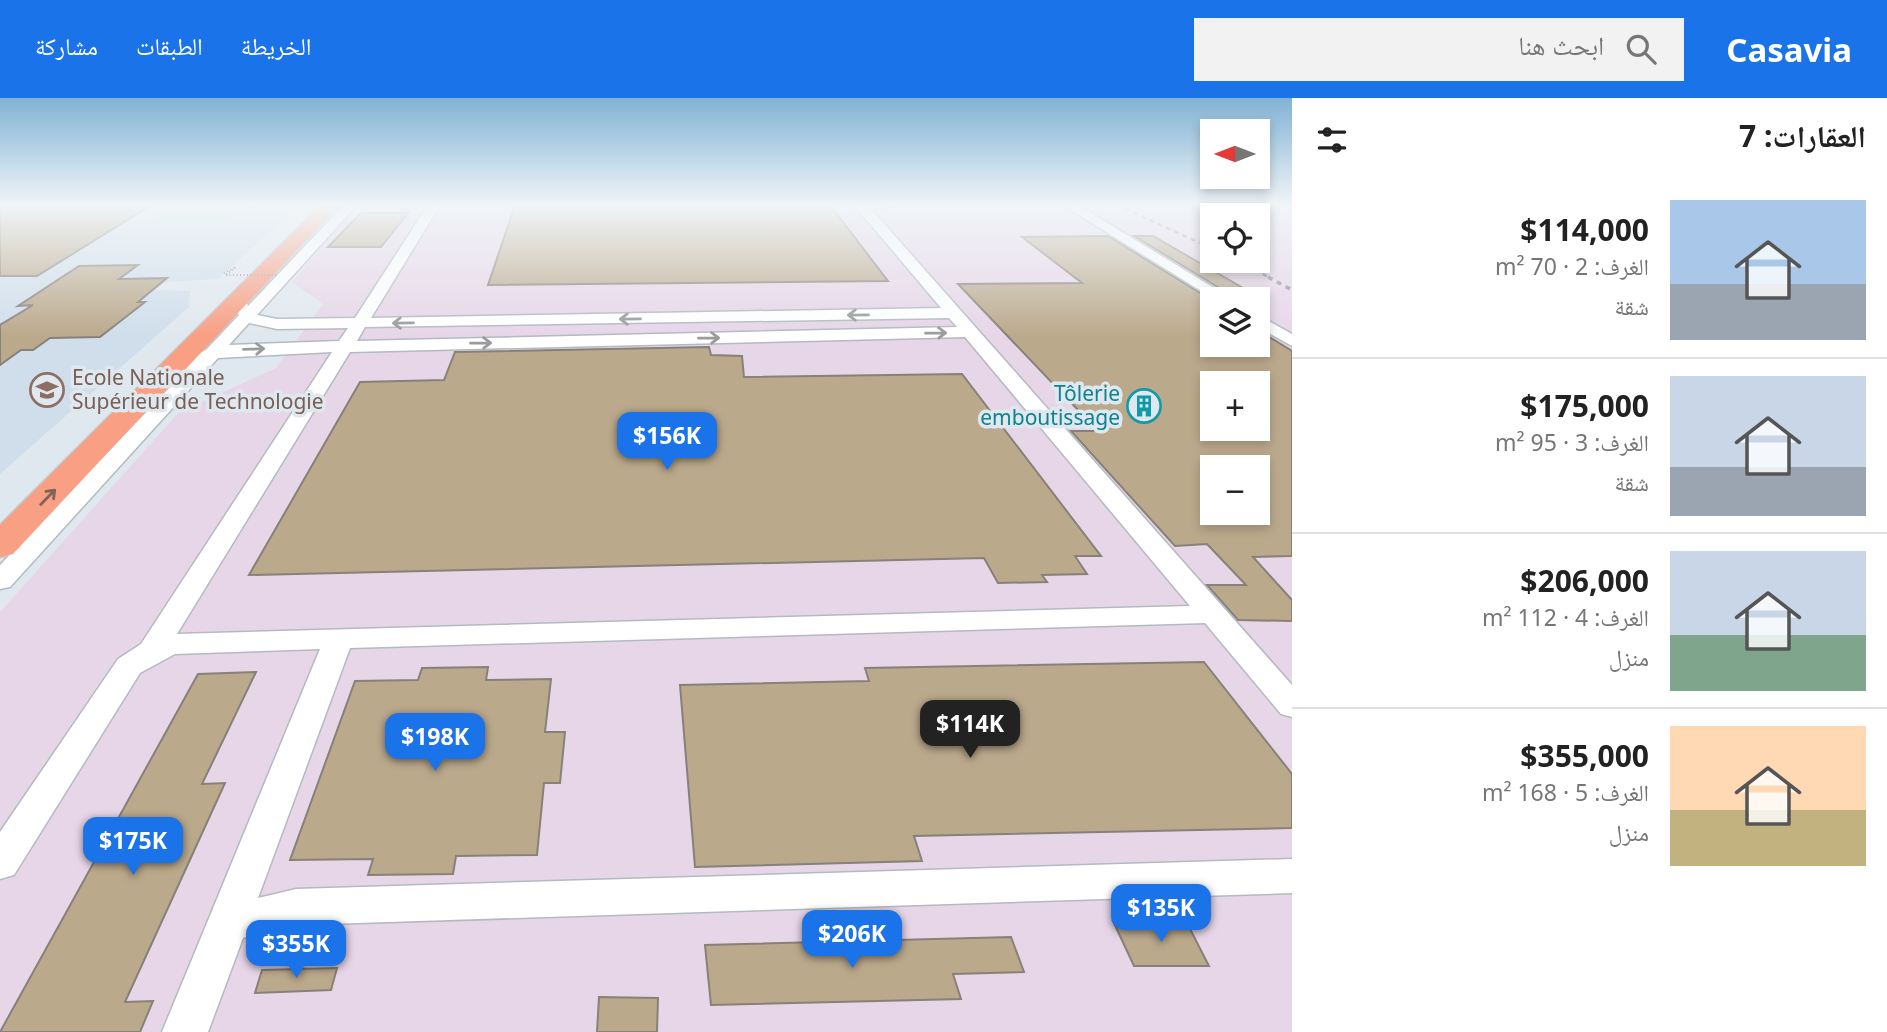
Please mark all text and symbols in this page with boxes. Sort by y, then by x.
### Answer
search box [1194,18,1684,81]
text: ابحث هنا [1518,27,1604,63]
text: Casavia [1726,27,1852,72]
text: مشاركة [35,29,98,62]
text: الطبقات [136,29,203,62]
text: الخريطة [241,29,311,62]
icon: search [1622,30,1660,68]
text: العقارات: 7 [1739,115,1866,156]
north arrow [1200,119,1270,189]
map controls [1200,119,1270,525]
icon: filters [1313,121,1351,159]
button: locate [1200,203,1270,273]
text: $114,000 [1520,209,1649,250]
icon: home [1726,228,1810,312]
text: الغرف: 2 · 70 m² [1495,250,1649,282]
button: layers [1200,287,1270,357]
text: شقة [1615,290,1649,322]
one-way arrow [846,308,869,321]
one-way arrow [619,312,642,325]
one-way arrow [392,316,415,330]
one-way arrow [924,326,947,340]
one-way arrow [697,331,720,345]
one-way arrow [469,336,492,350]
one-way arrow [242,342,265,356]
place label: Ecole Nationale Supérieur de Technologie [72,363,324,415]
school or university icon: Ecole Nationale Supérieur de Technologie [28,371,66,409]
button: + [1200,371,1270,441]
place label: Tôlerie emboutissage [980,379,1120,431]
text: $175,000 [1520,385,1649,426]
building icon: Tôlerie emboutissage [1125,387,1163,425]
icon: home [1726,404,1810,488]
pin: $156K [618,412,716,472]
text: $156K [633,419,701,451]
text: الغرف: 3 · 95 m² [1495,426,1649,458]
button: − [1200,455,1270,525]
text: شقة [1615,466,1649,498]
one-way arrow [39,489,56,506]
text: $206,000 [1520,560,1649,601]
icon: home [1726,579,1810,663]
text: الغرف: 4 · 112 m² [1482,601,1649,633]
text: منزل [1609,641,1649,673]
pin: $114K [921,700,1019,760]
text: $114K [936,707,1004,739]
pin: $198K [386,714,484,773]
text: $198K [401,720,469,752]
text: $355,000 [1520,735,1649,776]
icon: home [1726,754,1810,838]
text: الغرف: 5 · 168 m² [1482,776,1649,808]
text: منزل [1609,816,1649,848]
pin: $175K [84,818,182,877]
text: $175K [99,824,167,856]
pin: $135K [1112,884,1210,944]
text: $135K [1127,891,1195,923]
pin: $206K [803,910,901,970]
text: $206K [818,917,886,949]
pin: $355K [247,920,345,980]
text: $355K [262,927,330,959]

